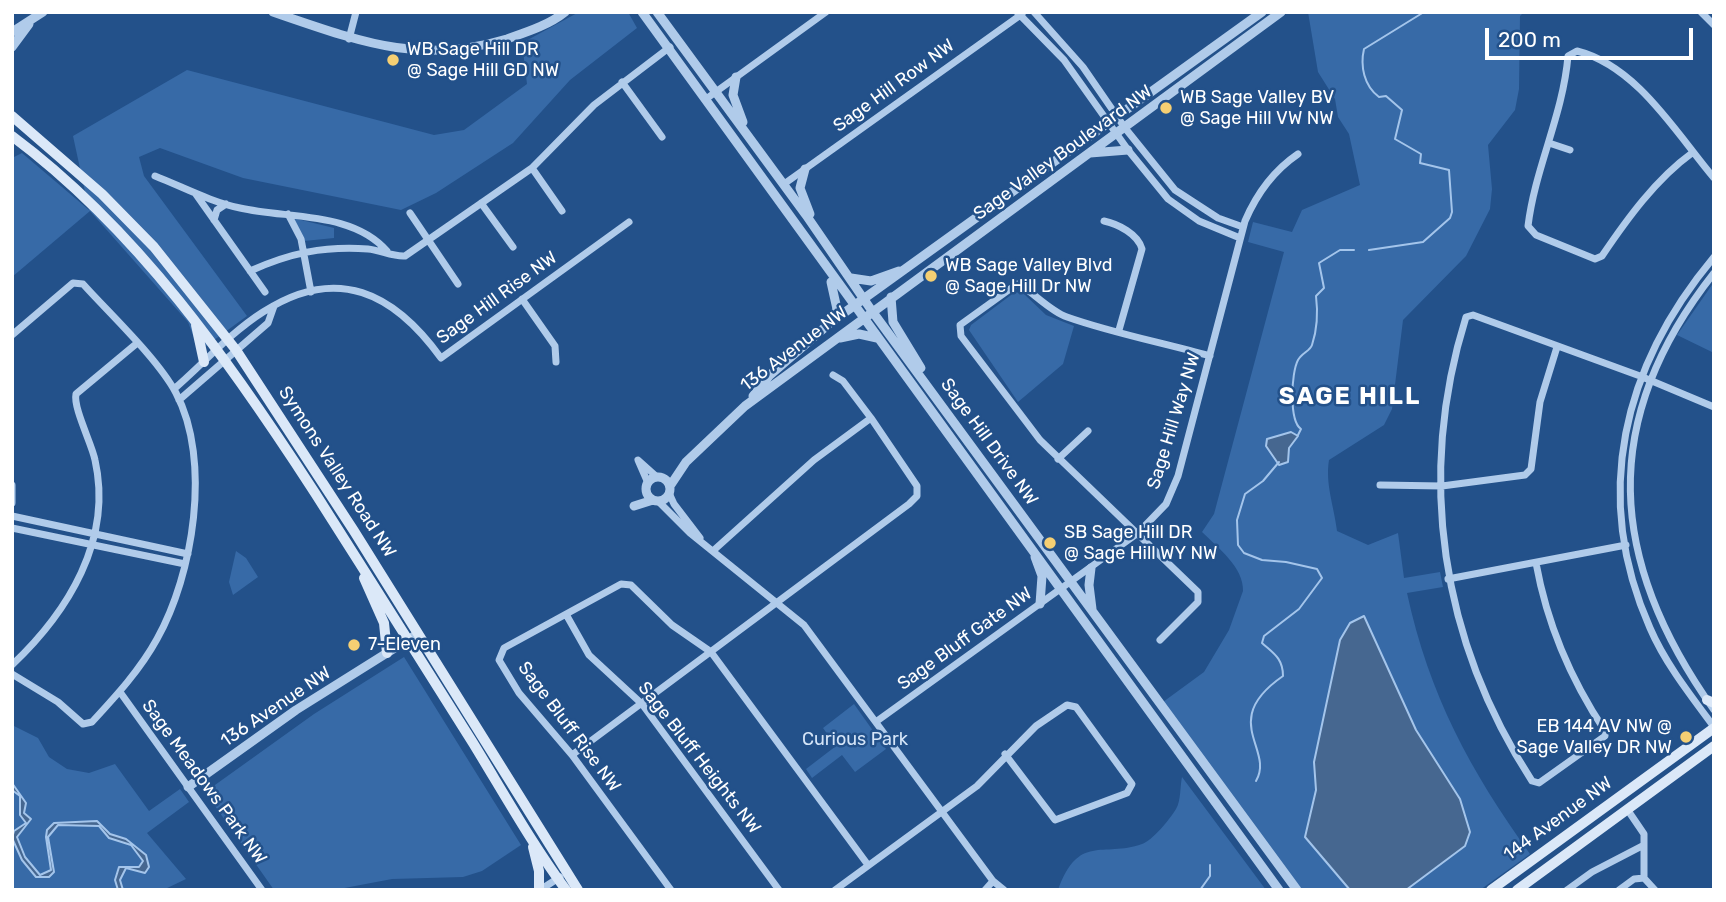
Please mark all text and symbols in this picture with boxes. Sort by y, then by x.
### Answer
scale bar [1488,14,1696,58]
text: 200 m [1498,27,1561,52]
street label: Sage Hill Row NW [829,35,959,137]
place label: WB Sage Hill DR @ Sage Hill GD NW [407,39,559,82]
marker: WB Sage Hill DR @ Sage Hill GD NW [385,52,401,68]
street label: Sage Valley Boulevard NW [969,81,1157,225]
place label: WB Sage Valley BV @ Sage Hill VW NW [1180,87,1334,130]
marker: WB Sage Valley BV @ Sage Hill VW NW [1158,100,1174,116]
street label: Sage Hill Rise NW [433,247,561,349]
place label: WB Sage Valley Blvd @ Sage Hill Dr NW [945,255,1113,298]
marker: WB Sage Valley Blvd @ Sage Hill Dr NW [923,268,939,284]
street label: 136 Avenue NW [736,302,852,396]
street label: Sage Hill Way NW [1143,350,1205,492]
street label: Sage Hill Drive NW [936,374,1042,510]
street label: Symons Valley Road NW [274,382,400,562]
district label: SAGE HILL [1280,383,1420,411]
place label: SB Sage Hill DR @ Sage Hill WY NW [1064,522,1218,564]
marker: SB Sage Hill DR @ Sage Hill WY NW [1042,535,1058,551]
street label: Sage Bluff Gate NW [894,583,1036,695]
place label: 7-Eleven [368,634,441,656]
marker: 7-Eleven [346,637,362,653]
street label: Sage Bluff Rise NW [513,658,625,796]
street label: 136 Avenue NW [217,662,335,752]
street label: Sage Bluff Heights NW [633,678,765,838]
street label: Sage Meadows Park NW [137,696,271,868]
place label: EB 144 AV NW @ Sage Valley DR NW [1517,716,1672,758]
park label: Curious Park [802,729,908,751]
marker: EB 144 AV NW @ Sage Valley DR NW [1678,729,1694,745]
street label: 144 Avenue NW [1500,772,1616,866]

